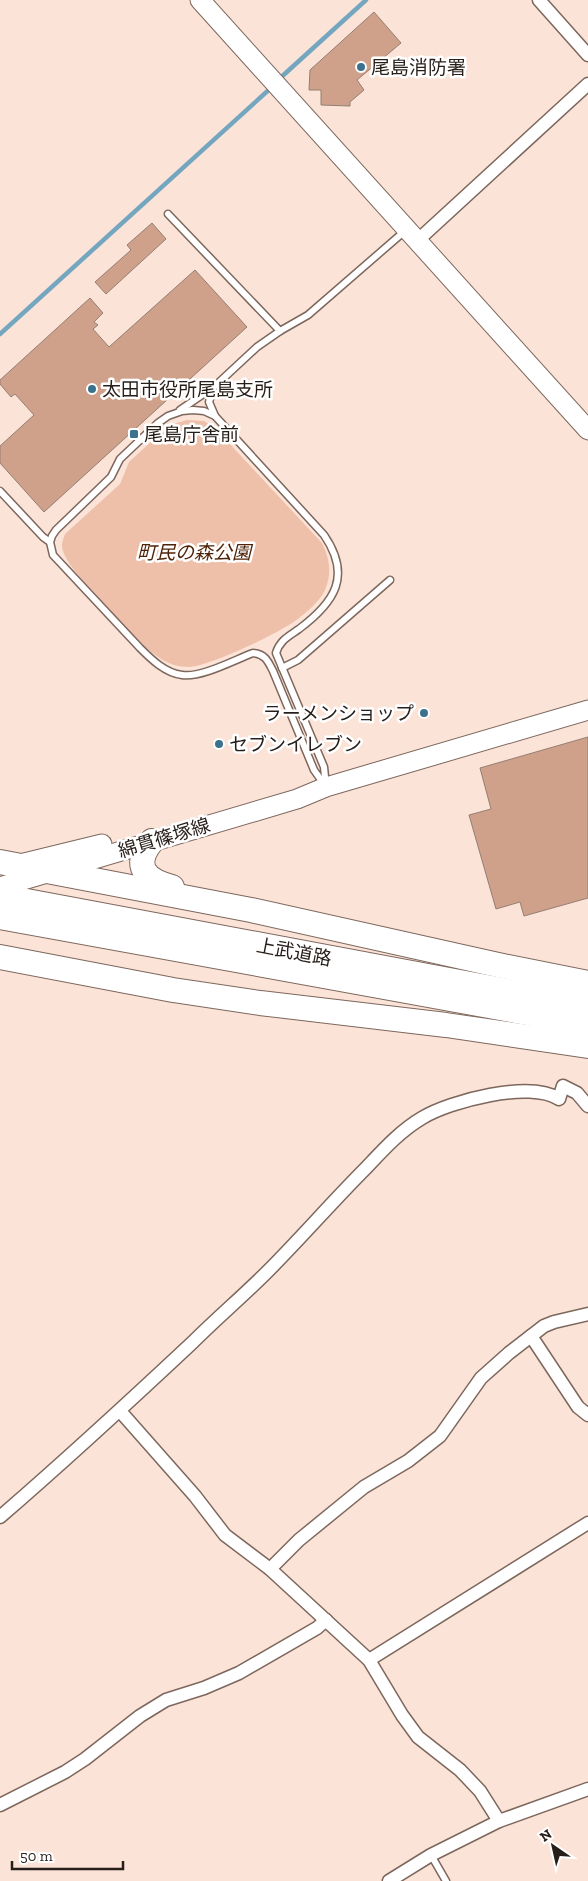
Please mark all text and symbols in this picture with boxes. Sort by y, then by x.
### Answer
place label: 尾島消防署 [371,56,466,79]
marker: 尾島消防署 [355,61,367,73]
place label: 太田市役所尾島支所 [102,378,273,401]
marker: 太田市役所尾島支所 [86,383,98,395]
place label: 尾島庁舎前 [144,423,239,446]
marker: 尾島庁舎前 [128,428,140,440]
park label: 町民の森公園 [137,541,254,564]
place label: ラーメンショップ [263,702,414,725]
marker: ラーメンショップ [418,707,430,719]
place label: セブンイレブン [229,733,362,756]
marker: セブンイレブン [213,738,225,750]
street label: 綿貫篠塚線 [115,813,213,863]
street label: 上武道路 [254,933,334,971]
north arrow [528,1821,578,1871]
text: N [537,1825,555,1846]
scale bar [12,1838,124,1870]
text: 50 m [20,1847,53,1865]

